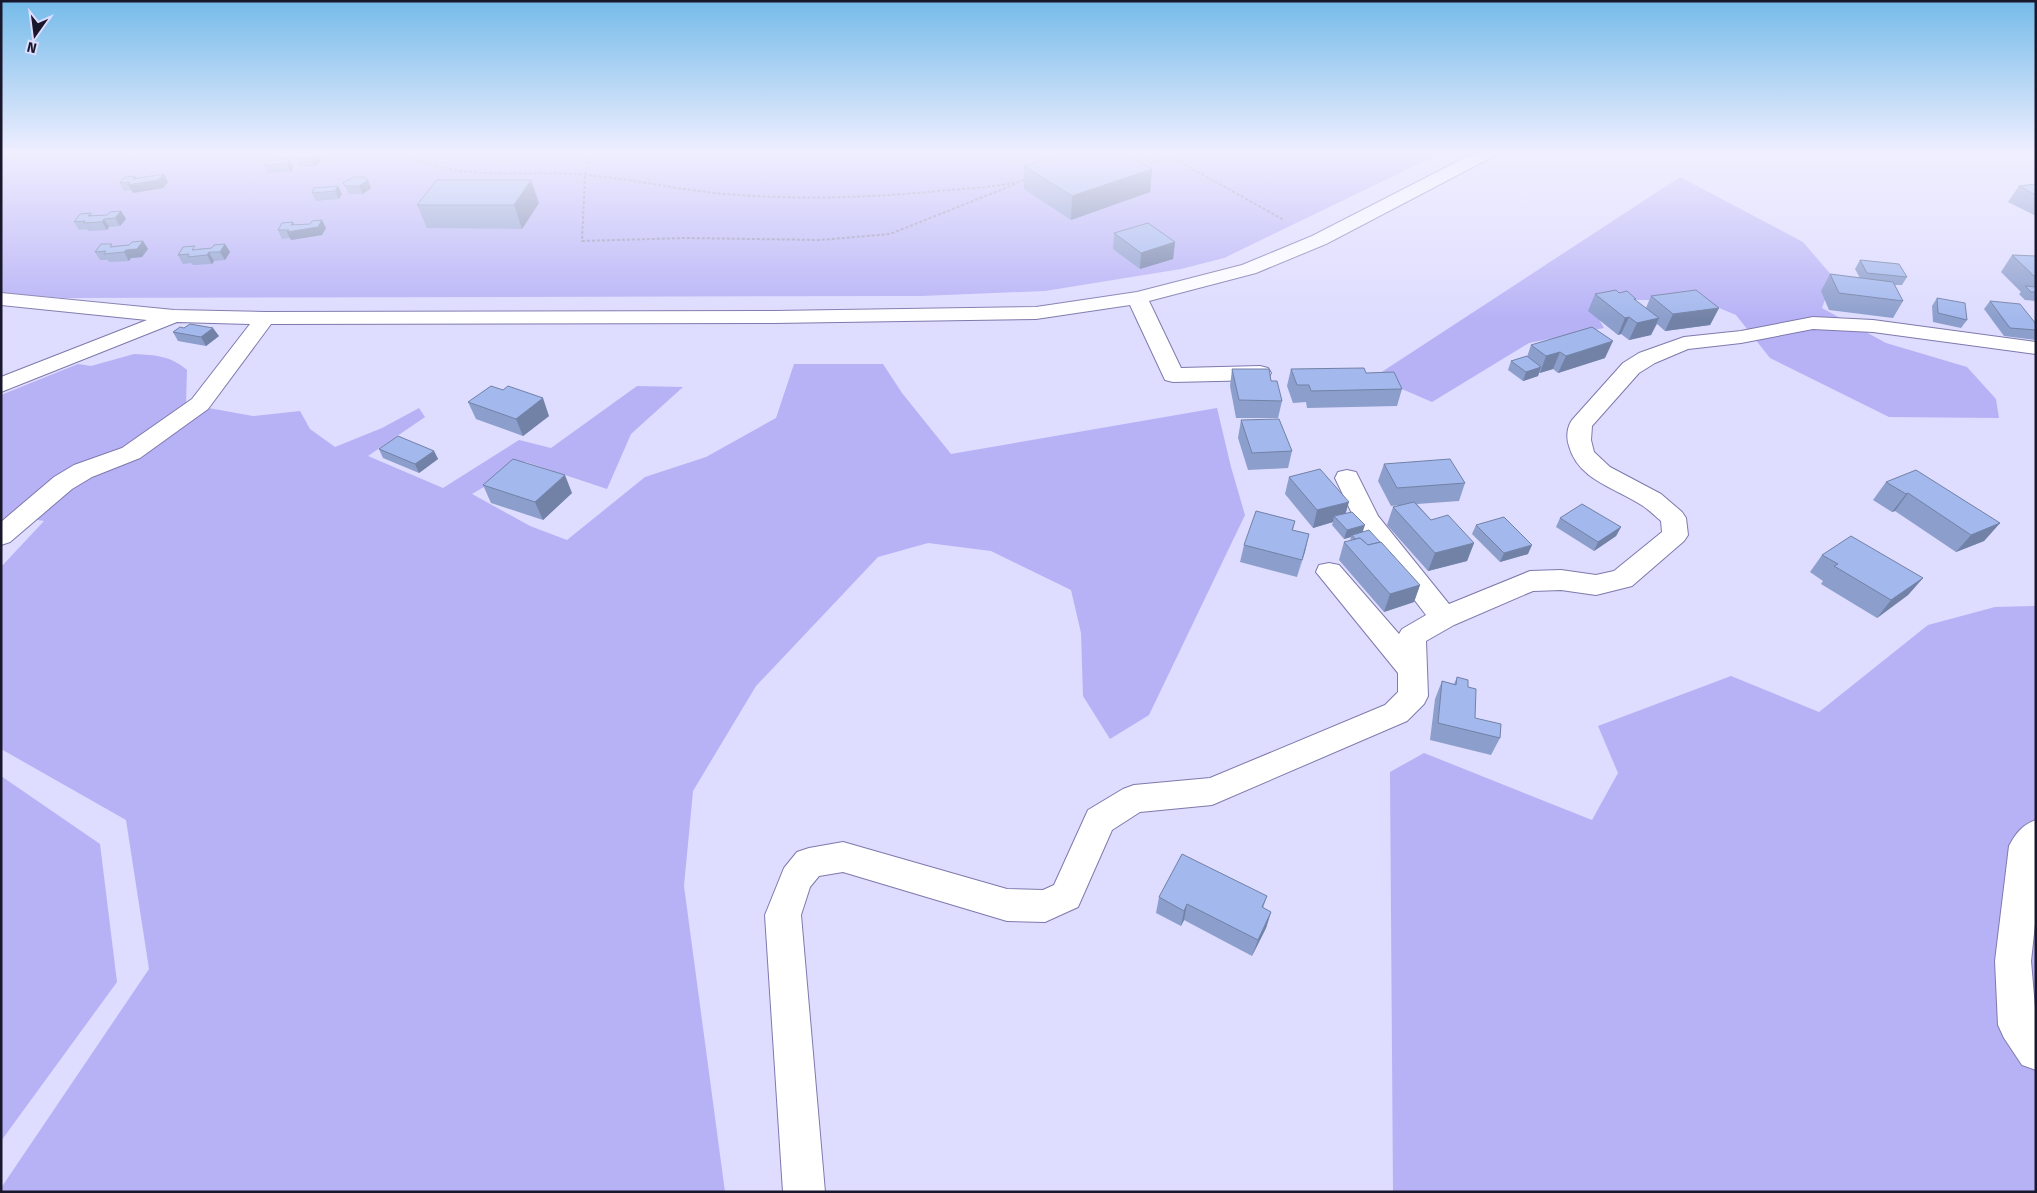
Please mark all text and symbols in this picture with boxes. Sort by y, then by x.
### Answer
north arrow [10,10,60,60]
text: N [25,38,39,57]

